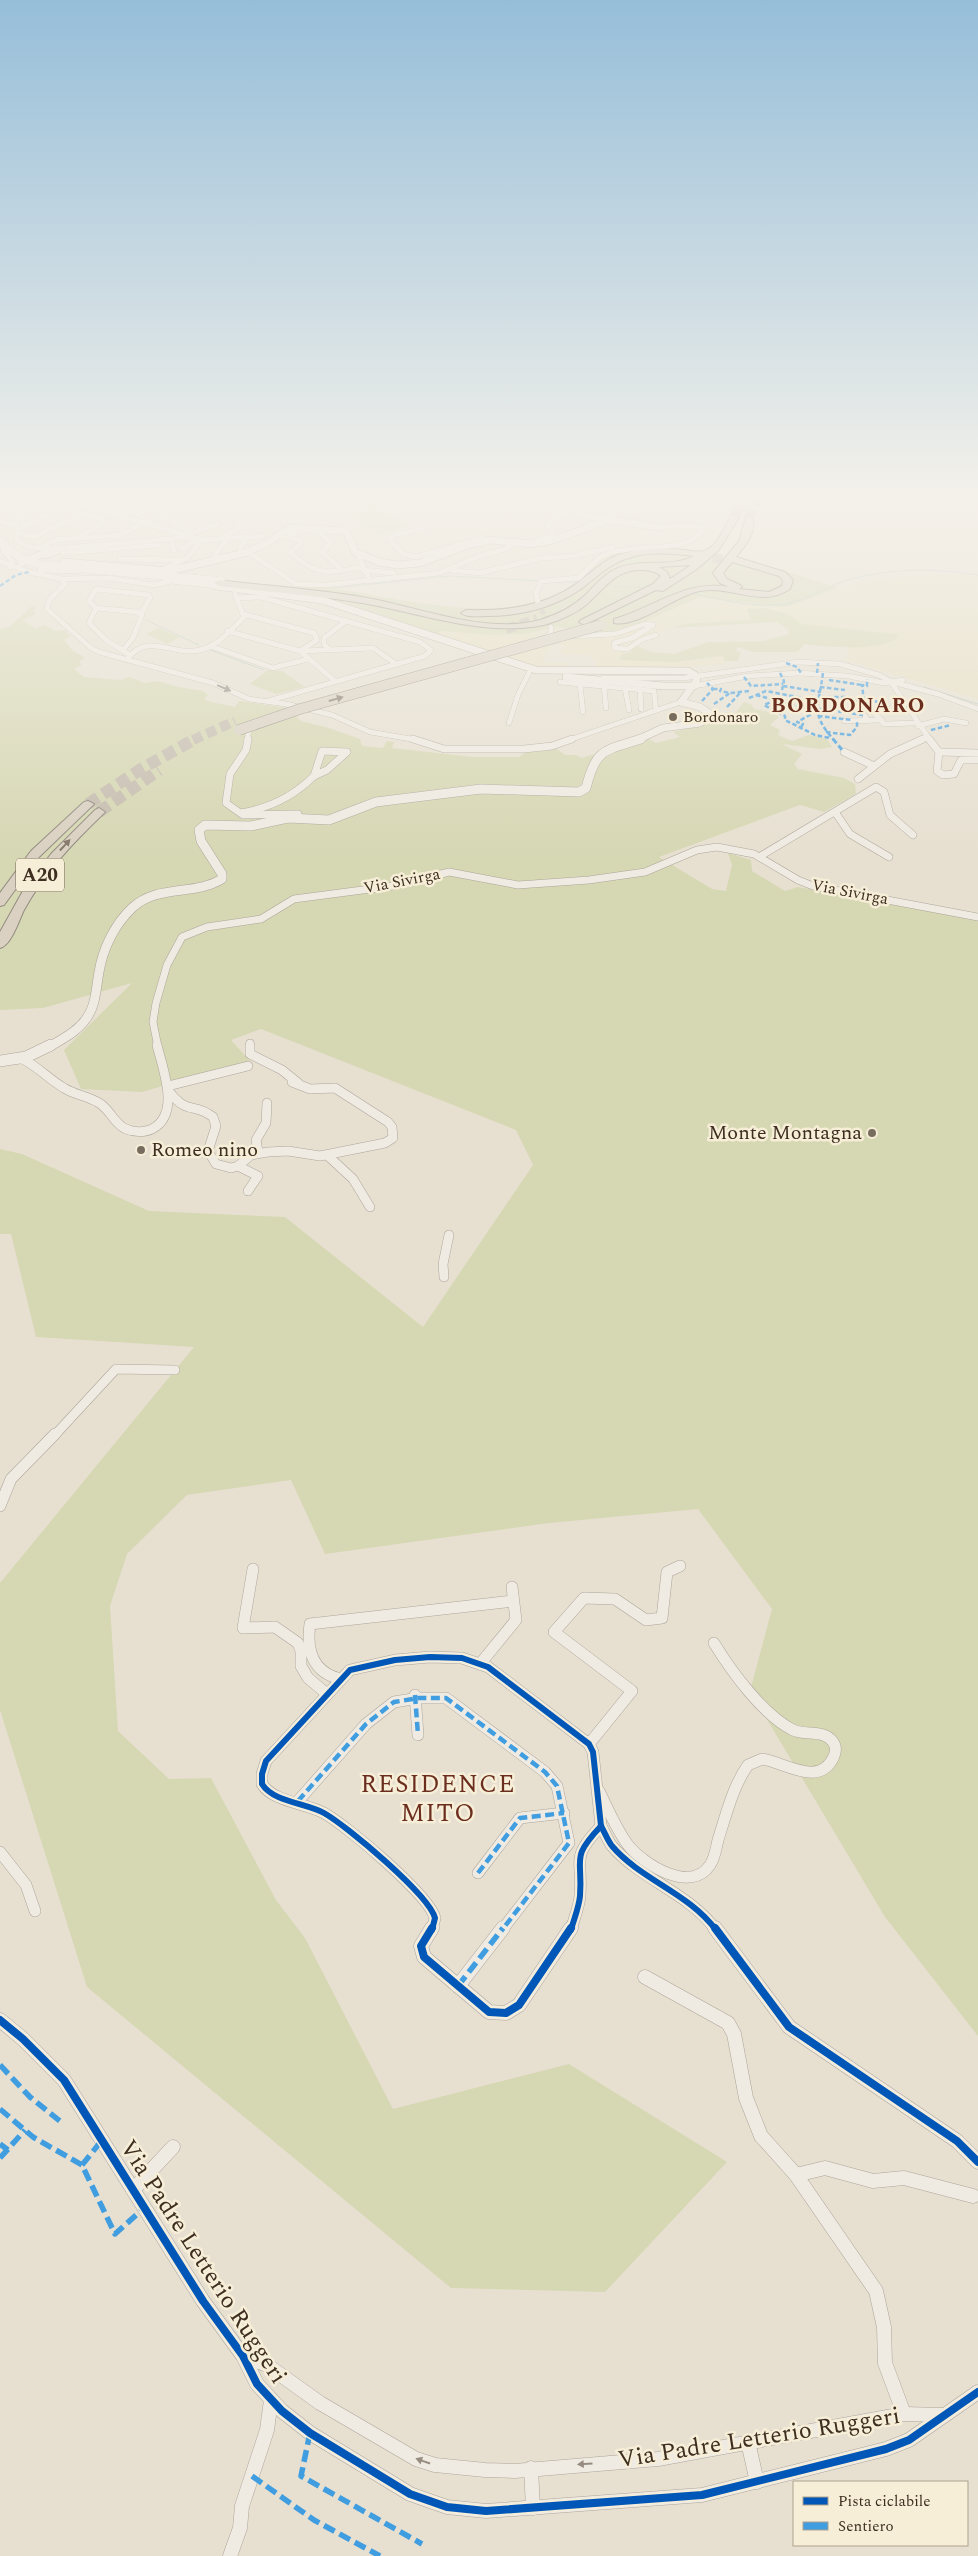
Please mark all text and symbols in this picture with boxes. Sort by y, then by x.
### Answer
one-way arrow [217,684,231,692]
district label: BORDONARO [771,690,925,722]
one-way arrow [328,695,343,703]
place label: Bordonaro [683,705,758,729]
marker: Bordonaro [667,711,679,723]
one-way arrow [59,840,71,852]
road number: A20 [16,858,64,892]
street label: Via Sivirga [362,862,443,900]
street label: Via Sivirga [810,873,891,911]
place label: Monte Montagna [708,1118,862,1148]
marker: Monte Montagna [866,1127,878,1139]
place label: Romeo nino [151,1135,258,1165]
marker: Romeo nino [135,1144,147,1156]
district label: RESIDENCE MITO [361,1766,515,1833]
street label: Via Padre Letterio Ruggeri [110,2133,296,2391]
street label: Via Padre Letterio Ruggeri [615,2398,903,2478]
one-way arrow [416,2457,431,2464]
one-way arrow [576,2461,592,2469]
legend [793,2481,968,2546]
text: Pista ciclabile [838,2490,931,2513]
text: Sentiero [838,2515,894,2538]

